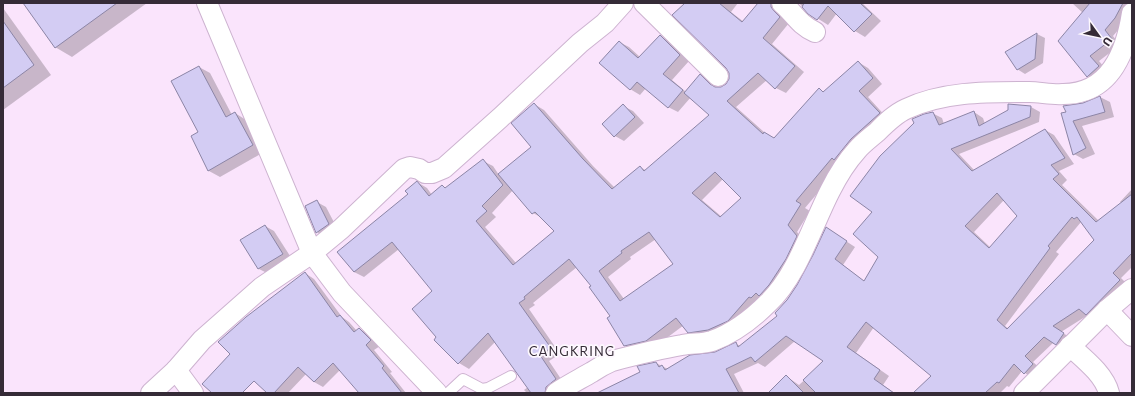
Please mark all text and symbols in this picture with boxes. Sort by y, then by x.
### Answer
north arrow [1079,16,1119,56]
text: U [1100,35,1115,49]
district label: CANGKRING [529,343,615,359]

